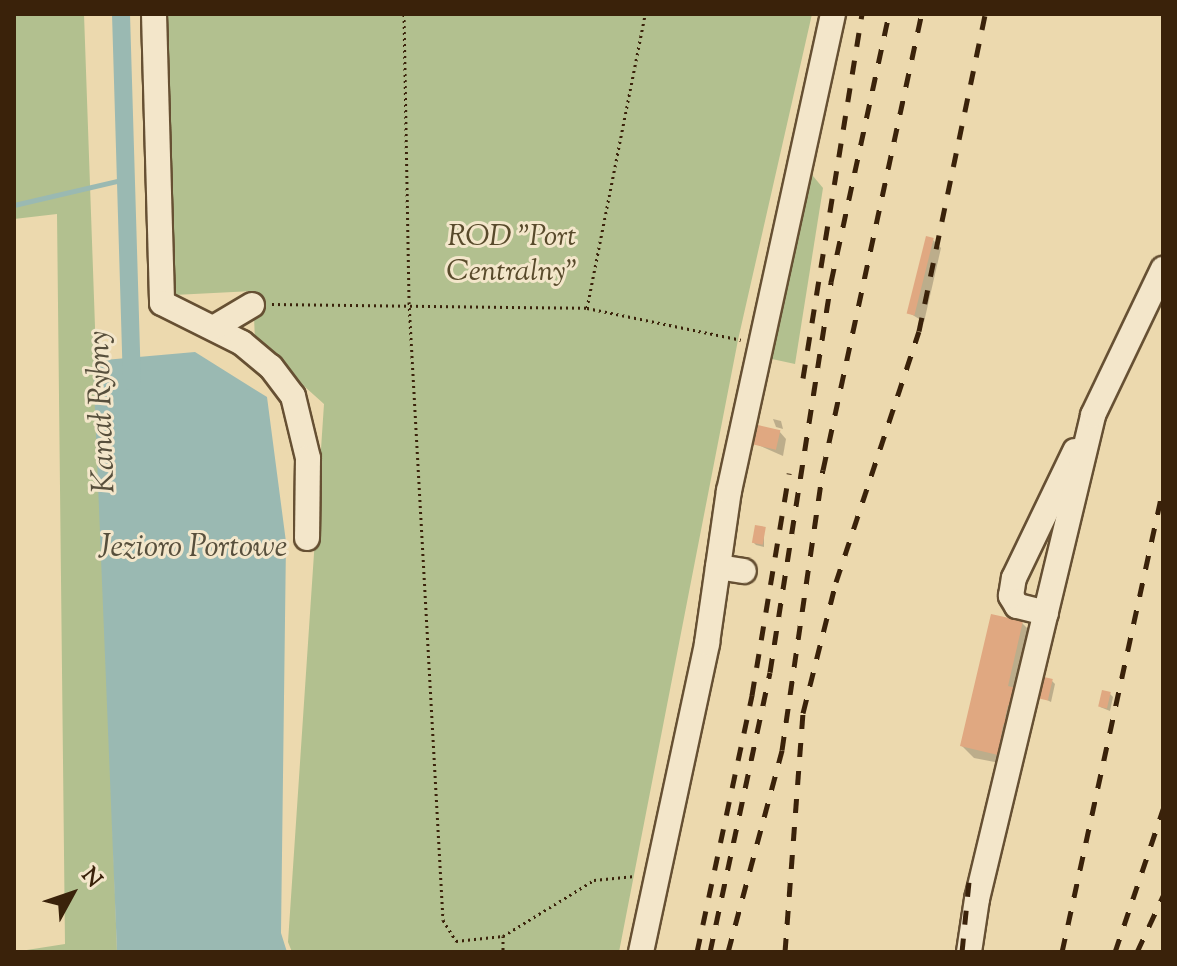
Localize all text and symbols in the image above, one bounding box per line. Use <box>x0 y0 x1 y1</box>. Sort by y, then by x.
park label: ROD "Port Centralny" <box>446 220 578 290</box>
water label: Kanał Rybny <box>81 330 125 494</box>
water label: Jezioro Portowe <box>99 529 287 567</box>
north arrow <box>32 854 112 934</box>
text: N <box>72 862 108 896</box>

